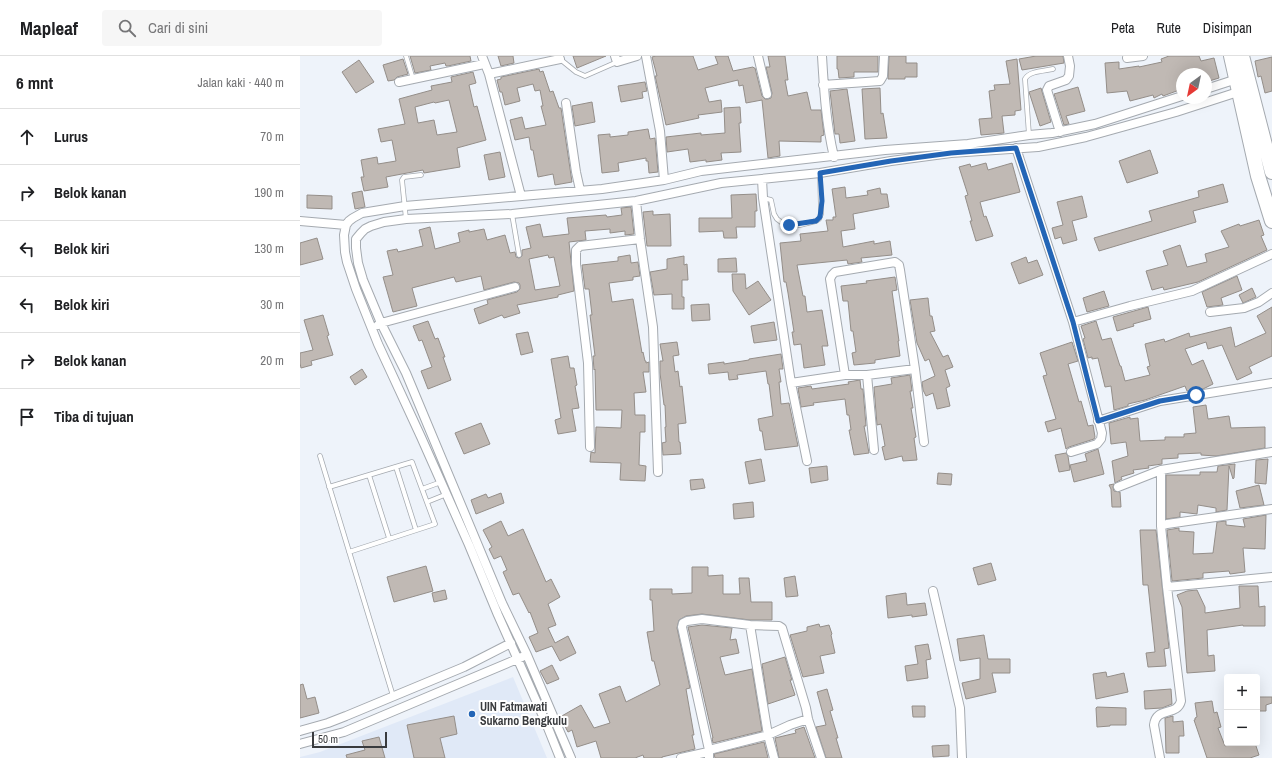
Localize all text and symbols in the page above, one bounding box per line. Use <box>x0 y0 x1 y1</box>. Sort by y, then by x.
search box <box>102 10 382 46</box>
text: Mapleaf <box>20 15 78 41</box>
icon: search <box>116 17 138 39</box>
text: Cari di sini <box>148 17 208 38</box>
text: Peta <box>1111 19 1135 37</box>
text: Rute <box>1157 19 1181 37</box>
text: Disimpan <box>1203 19 1252 37</box>
north arrow <box>1176 68 1212 104</box>
text: 6 mnt <box>16 71 53 94</box>
text: Jalan kaki · 440 m <box>197 74 284 91</box>
icon: ahead <box>16 126 38 148</box>
text: Lurus <box>54 126 88 147</box>
text: 70 m <box>260 128 284 145</box>
icon: right <box>16 182 38 204</box>
text: Belok kanan <box>54 182 126 203</box>
text: 190 m <box>254 184 284 201</box>
route end <box>780 216 798 234</box>
icon: left <box>16 238 38 260</box>
text: Belok kiri <box>54 238 109 259</box>
text: 130 m <box>254 240 284 257</box>
icon: left <box>16 294 38 316</box>
text: Belok kiri <box>54 294 109 315</box>
text: 30 m <box>260 296 284 313</box>
icon: right <box>16 350 38 372</box>
text: Belok kanan <box>54 350 126 371</box>
text: 20 m <box>260 352 284 369</box>
route start <box>1187 386 1205 404</box>
icon: arrive <box>16 406 38 428</box>
text: Tiba di tujuan <box>54 406 134 427</box>
map controls <box>1224 674 1260 746</box>
button: + <box>1224 674 1260 710</box>
place label: UIN Fatmawati Sukarno Bengkulu <box>480 699 567 729</box>
marker: UIN Fatmawati Sukarno Bengkulu <box>467 709 477 719</box>
button: − <box>1224 710 1260 746</box>
scale bar <box>312 730 387 749</box>
text: 50 m <box>318 732 338 746</box>

